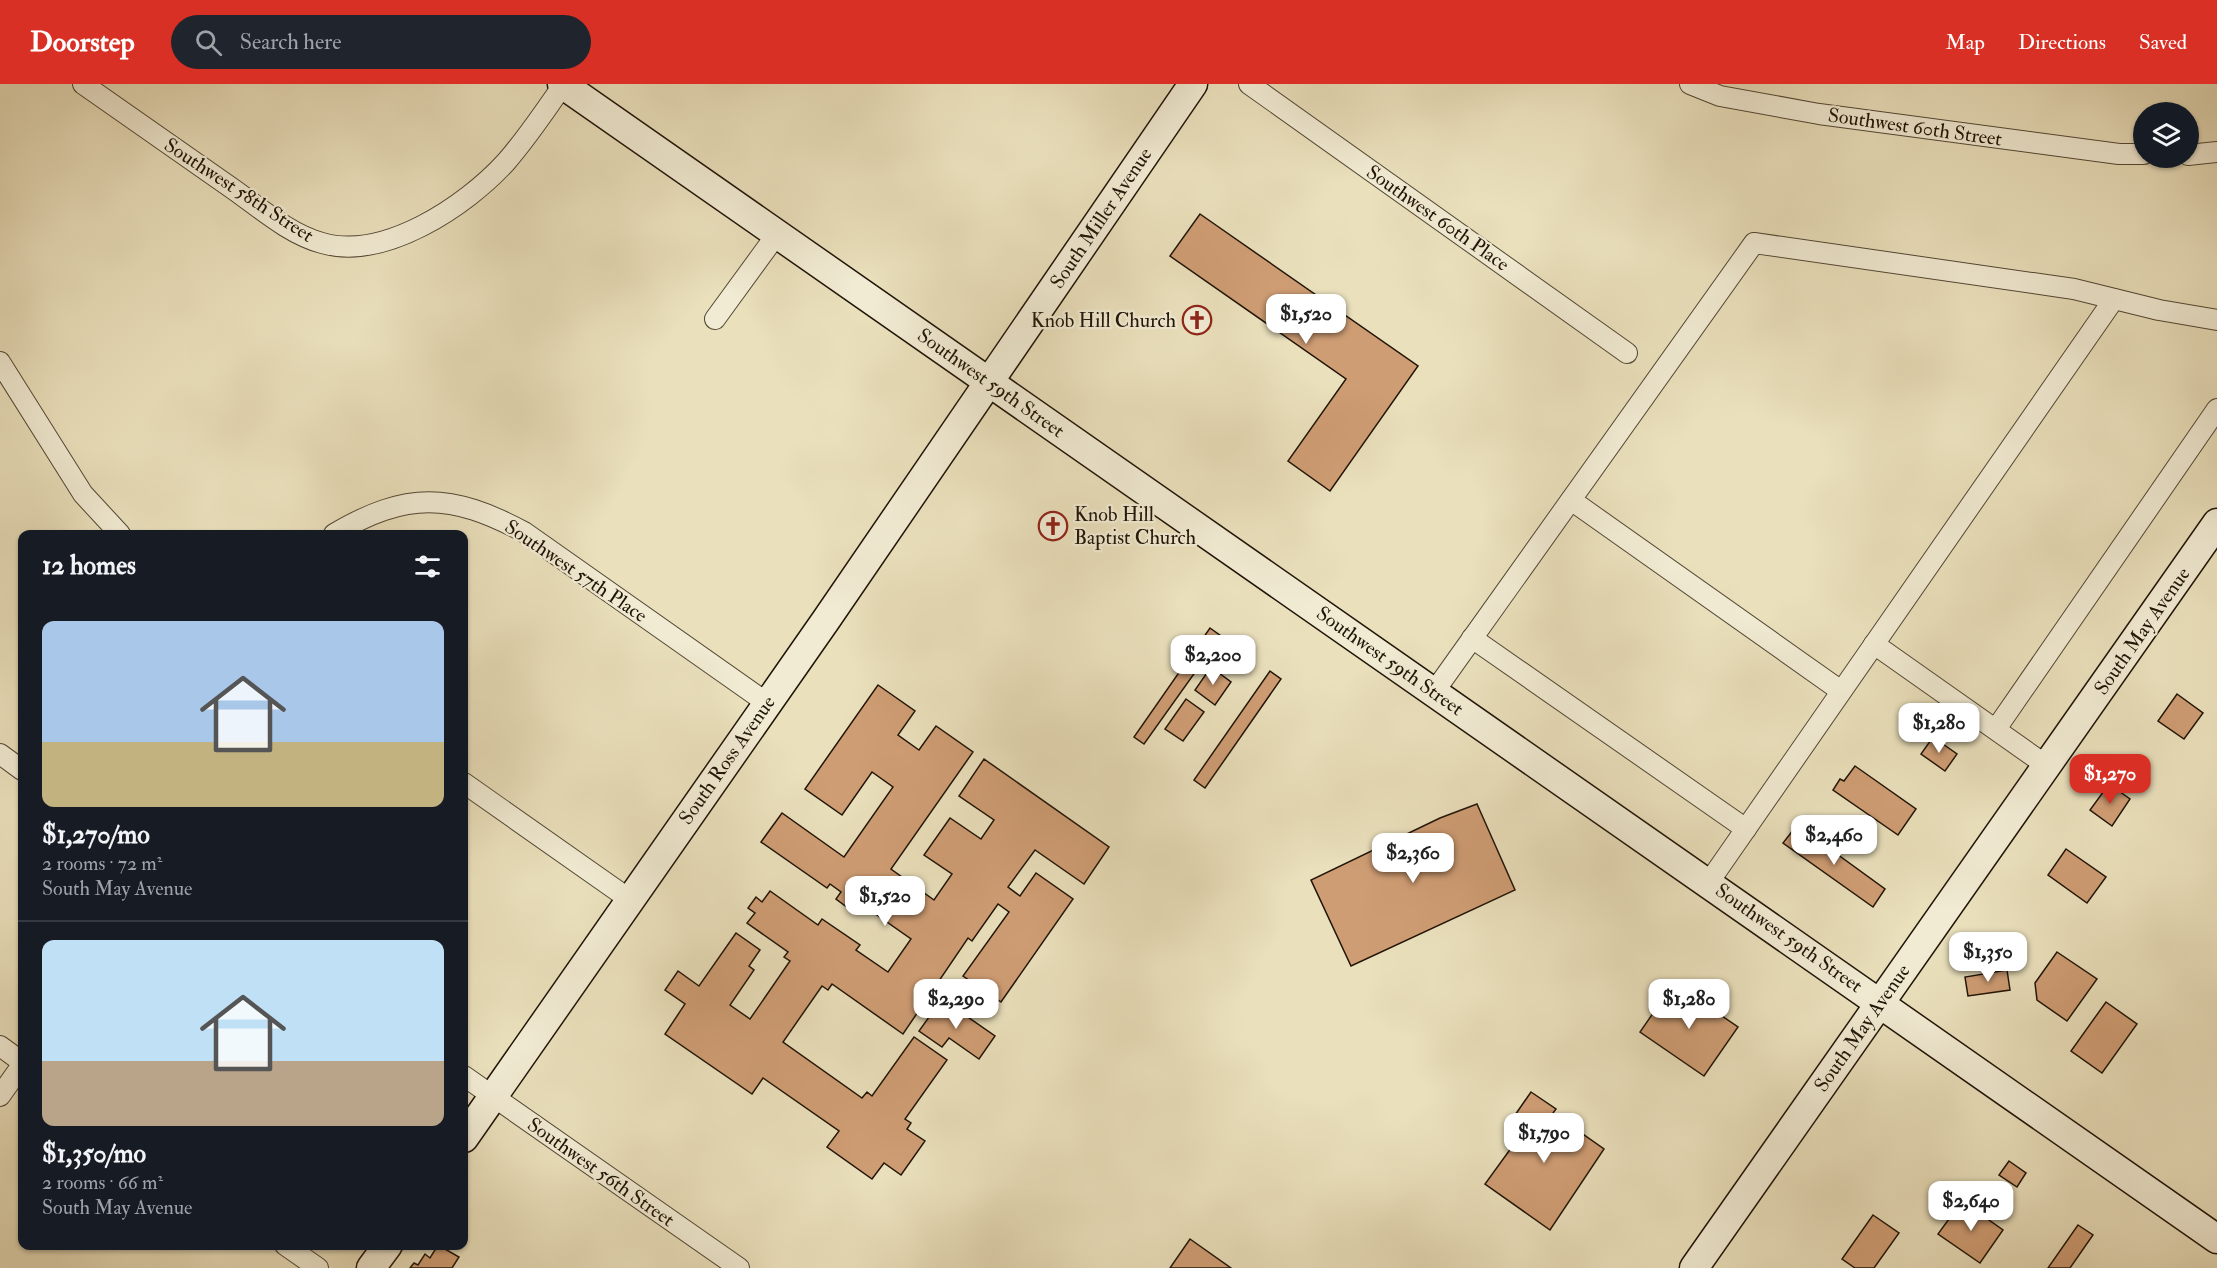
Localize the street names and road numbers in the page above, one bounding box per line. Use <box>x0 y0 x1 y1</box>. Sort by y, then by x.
street label: Southwest 60th Street <box>1826 102 2004 152</box>
street label: Southwest 58th Street <box>159 132 319 248</box>
street label: South Miller Avenue <box>1045 143 1157 293</box>
street label: Southwest 60th Place <box>1362 159 1514 277</box>
street label: Southwest 59th Street <box>912 323 1070 444</box>
street label: Southwest 57th Place <box>500 514 652 628</box>
street label: South May Avenue <box>2089 562 2195 700</box>
street label: Southwest 59th Street <box>1311 601 1469 722</box>
street label: South Ross Avenue <box>673 691 781 829</box>
street label: Southwest 59th Street <box>1710 878 1868 999</box>
street label: South May Avenue <box>1809 959 1915 1097</box>
street label: Southwest 56th Street <box>523 1112 680 1232</box>

